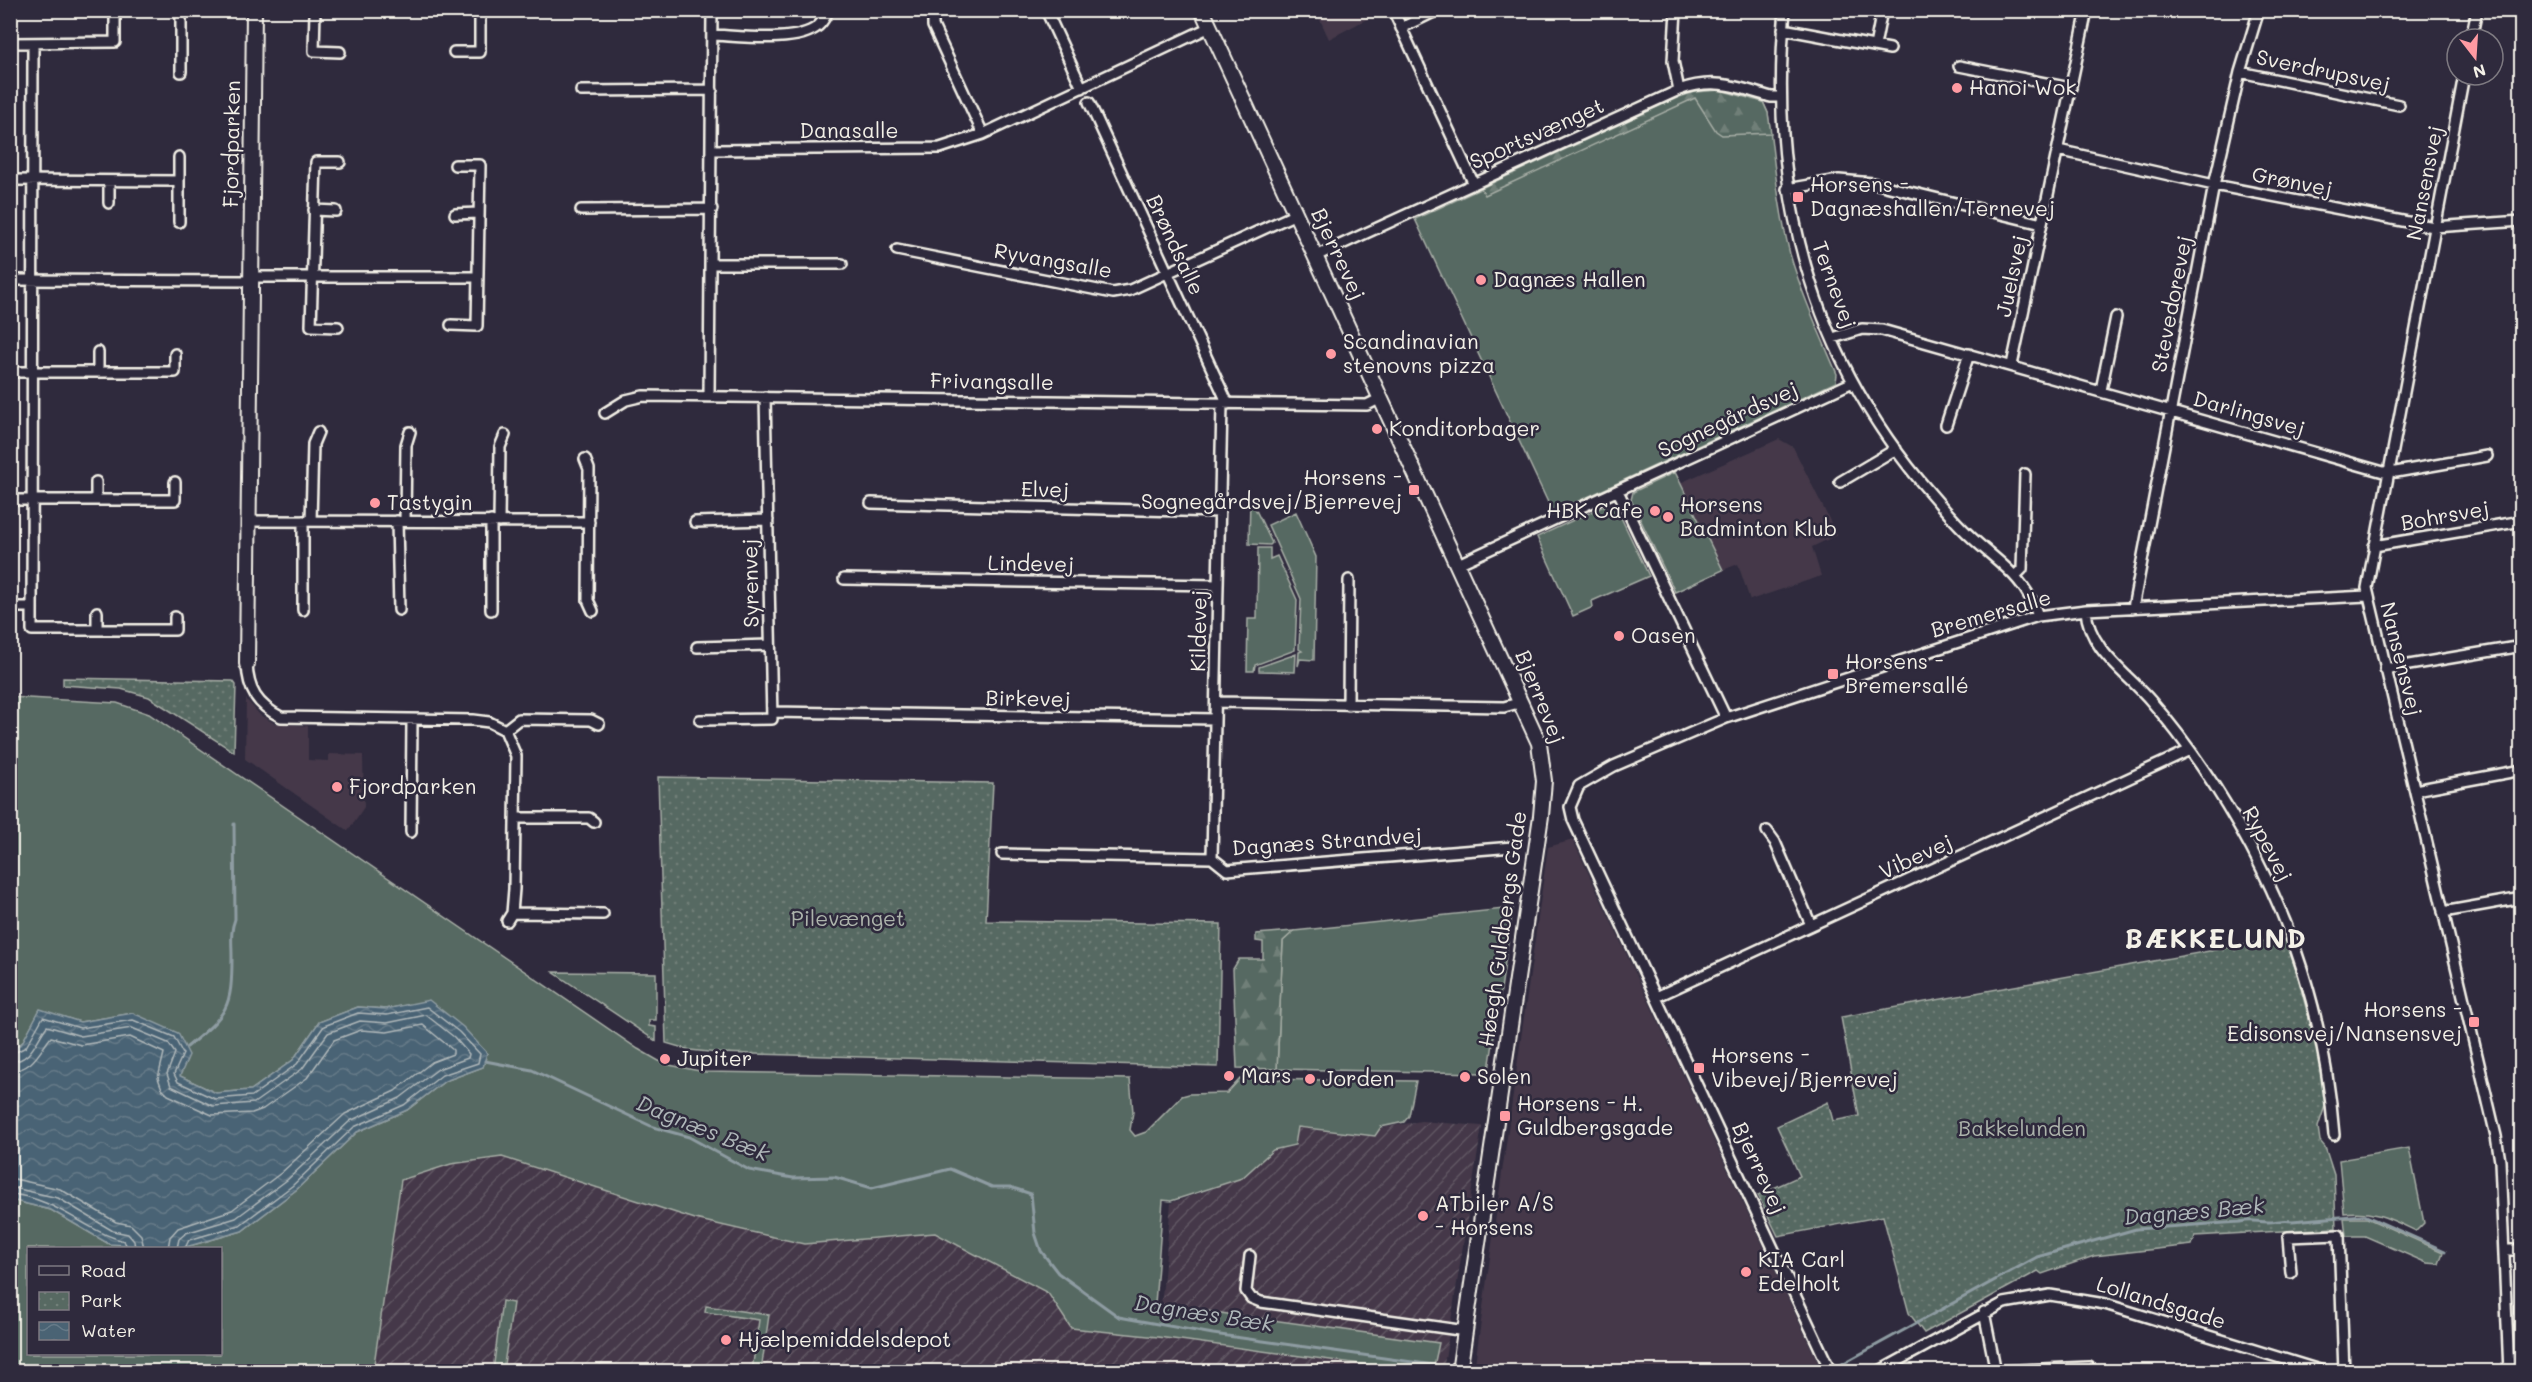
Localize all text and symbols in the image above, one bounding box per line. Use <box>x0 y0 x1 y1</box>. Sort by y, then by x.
north arrow <box>2445 27 2505 87</box>
street label: Sverdrupsvej <box>2254 42 2393 97</box>
text: N <box>2471 60 2488 84</box>
place label: Hanoi Wok <box>1969 73 2076 100</box>
street label: Fjordparken <box>216 80 245 208</box>
marker: Hanoi Wok <box>1950 81 1964 95</box>
street label: Sportsvænget <box>1465 91 1608 174</box>
street label: Danasalle <box>799 116 899 143</box>
street label: Nansensvej <box>2399 123 2448 242</box>
street label: Grønvej <box>2250 159 2335 202</box>
place label: Horsens - Dagnæshallen/Ternevej <box>1810 170 2055 221</box>
street label: Brøndsalle <box>1141 190 1211 299</box>
marker: Horsens - Dagnæshallen/Ternevej <box>1791 190 1805 204</box>
street label: Bjerrevej <box>1306 203 1372 304</box>
street label: Juelsvej <box>1989 232 2032 319</box>
street label: Stevedorevej <box>2144 233 2197 374</box>
street label: Ryvangsalle <box>992 236 1114 283</box>
street label: Ternevej <box>1807 237 1864 332</box>
place label: Dagnæs Hallen <box>1493 265 1646 292</box>
marker: Dagnæs Hallen <box>1474 273 1488 287</box>
place label: Scandinavian stenovns pizza <box>1343 327 1495 378</box>
marker: Scandinavian stenovns pizza <box>1324 347 1338 361</box>
street label: Frivangsalle <box>930 366 1054 395</box>
street label: Sognegårdsvej <box>1653 374 1802 463</box>
street label: Darlingsvej <box>2190 384 2308 441</box>
place label: Konditorbager <box>1389 414 1540 441</box>
marker: Konditorbager <box>1370 422 1384 436</box>
place label: Horsens - Sognegårdsvej/Bjerrevej <box>1141 463 1402 514</box>
street label: Elvej <box>1021 475 1069 502</box>
marker: Horsens - Sognegårdsvej/Bjerrevej <box>1407 483 1421 497</box>
place label: Tastygin <box>387 488 472 515</box>
place label: Horsens Badminton Klub <box>1680 490 1837 541</box>
street label: Bohrsvej <box>2398 493 2491 536</box>
marker: Tastygin <box>368 496 382 510</box>
place label: HBK Cafe <box>1546 496 1643 523</box>
marker: HBK Cafe <box>1648 504 1662 518</box>
marker: Horsens Badminton Klub <box>1661 510 1675 524</box>
street label: Syrenvej <box>735 538 764 628</box>
street label: Lindevej <box>988 548 1075 577</box>
street label: Bremersalle <box>1927 583 2054 643</box>
street label: Kildevej <box>1183 590 1212 672</box>
street label: Nansensvej <box>2375 599 2430 718</box>
place label: Oasen <box>1631 621 1696 648</box>
marker: Oasen <box>1612 629 1626 643</box>
street label: Bjerrevej <box>1510 646 1572 747</box>
place label: Horsens - Bremersallé <box>1845 647 1969 698</box>
marker: Horsens - Bremersallé <box>1826 667 1840 681</box>
street label: Birkevej <box>985 683 1071 712</box>
place label: Fjordparken <box>349 772 476 799</box>
marker: Fjordparken <box>330 780 344 794</box>
street label: Rypevej <box>2237 801 2299 886</box>
street label: Høegh Guldbergs Gade <box>1472 809 1531 1048</box>
street label: Dagnæs Strandvej <box>1231 820 1423 861</box>
street label: Vibevej <box>1875 827 1956 884</box>
park label: Pilevænget <box>791 904 905 931</box>
district label: BÆKKELUND <box>2125 920 2307 955</box>
place label: Horsens - Edisonsvej/Nansensvej <box>2227 995 2462 1046</box>
marker: Horsens - Edisonsvej/Nansensvej <box>2467 1015 2481 1029</box>
place label: Horsens - Vibevej/Bjerrevej <box>1711 1041 1898 1092</box>
place label: Jupiter <box>677 1044 752 1071</box>
marker: Jupiter <box>658 1052 672 1066</box>
place label: Mars <box>1241 1061 1292 1088</box>
marker: Horsens - Vibevej/Bjerrevej <box>1692 1061 1706 1075</box>
place label: Solen <box>1477 1062 1531 1089</box>
place label: Jorden <box>1322 1064 1394 1091</box>
marker: Mars <box>1222 1069 1236 1083</box>
marker: Solen <box>1458 1070 1472 1084</box>
marker: Jorden <box>1303 1072 1317 1086</box>
water label: Dagnæs Bæk <box>632 1088 775 1168</box>
place label: Horsens - H. Guldbergsgade <box>1517 1089 1674 1140</box>
marker: Horsens - H. Guldbergsgade <box>1498 1109 1512 1123</box>
park label: Bakkelunden <box>1958 1114 2086 1141</box>
street label: Bjerrevej <box>1727 1117 1793 1218</box>
place label: ATbiler A/S - Horsens <box>1435 1189 1554 1240</box>
water label: Dagnæs Bæk <box>2122 1190 2267 1231</box>
marker: ATbiler A/S - Horsens <box>1416 1209 1430 1223</box>
place label: KIA Carl Edelholt <box>1758 1245 1845 1296</box>
legend <box>27 1247 222 1355</box>
text: Road <box>81 1258 126 1282</box>
marker: KIA Carl Edelholt <box>1739 1265 1753 1279</box>
street label: Lollandsgade <box>2093 1269 2229 1334</box>
water label: Dagnæs Bæk <box>1132 1287 1277 1338</box>
text: Park <box>81 1288 122 1312</box>
text: Water <box>81 1318 136 1342</box>
place label: Hjælpemiddelsdepot <box>738 1325 951 1352</box>
marker: Hjælpemiddelsdepot <box>719 1333 733 1347</box>

